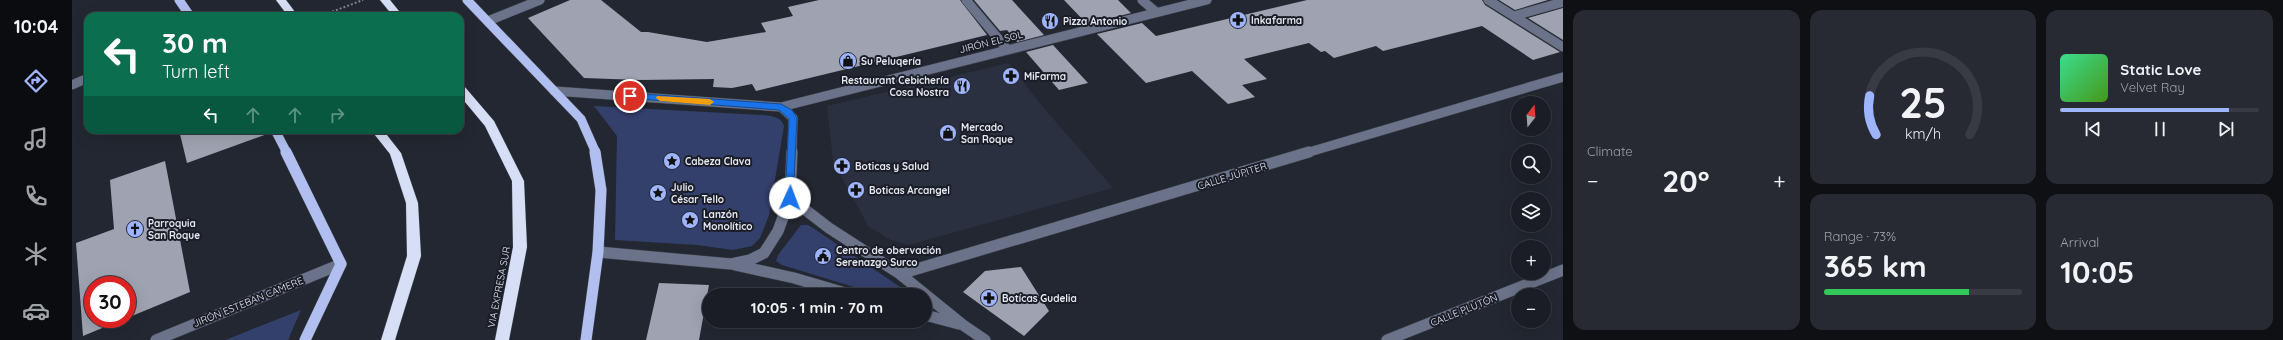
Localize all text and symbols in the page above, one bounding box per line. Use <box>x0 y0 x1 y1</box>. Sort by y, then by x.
pharmacy icon: Inkafarma <box>1228 10 1248 30</box>
restaurant icon: Pizza Antonio <box>1040 11 1060 31</box>
place label: Inkafarma <box>1251 14 1302 27</box>
text: 10:04 <box>14 15 58 38</box>
place label: Pizza Antonio <box>1063 15 1127 28</box>
text: 30 m <box>162 25 228 60</box>
icon: left <box>96 28 148 80</box>
street label: JIRÓN EL SOL <box>958 28 1025 56</box>
shop icon: Su Peluqería <box>838 51 858 71</box>
place label: Su Peluqería <box>861 55 921 68</box>
text: Turn left <box>162 60 230 83</box>
text: Static Love <box>2120 60 2201 79</box>
pharmacy icon: MiFarma <box>1001 66 1021 86</box>
icon: directions <box>22 67 50 95</box>
place label: MiFarma <box>1024 70 1066 83</box>
place label: Restaurant Cebichería Cosa Nostra <box>841 74 949 99</box>
restaurant icon: Restaurant Cebichería Cosa Nostra <box>952 76 972 96</box>
text: 25 <box>1899 76 1947 128</box>
pin <box>613 79 647 113</box>
text: Velvet Ray <box>2120 79 2185 95</box>
icon: arrive <box>619 85 641 107</box>
north arrow <box>1511 96 1551 136</box>
map controls <box>1511 96 1551 328</box>
icon: left <box>200 104 222 126</box>
icon: ahead <box>242 104 264 126</box>
icon: ahead <box>284 104 306 126</box>
icon: right <box>326 104 348 126</box>
icon: previous <box>2082 118 2104 140</box>
icon: pause <box>2149 118 2171 140</box>
icon: next <box>2215 118 2237 140</box>
place label: Mercado San Roque <box>961 121 1013 146</box>
shop icon: Mercado San Roque <box>938 123 958 143</box>
text: km/h <box>1905 124 1941 142</box>
icon: music <box>22 125 50 153</box>
text: Climate <box>1587 143 1633 159</box>
button: search <box>1511 144 1551 184</box>
place icon: Cabeza Clava <box>662 151 682 171</box>
place label: Cabeza Clava <box>685 155 751 168</box>
pharmacy icon: Boticas y Salud <box>832 156 852 176</box>
street label: CALLE JÚPITER <box>1196 159 1269 193</box>
place label: Boticas y Salud <box>855 160 929 173</box>
text: 20° <box>1662 162 1709 200</box>
text: − <box>1587 167 1598 195</box>
text: + <box>1773 167 1786 195</box>
position arrow <box>769 177 811 219</box>
pharmacy icon: Boticas Arcangel <box>846 180 866 200</box>
place label: Julio César Tello <box>671 181 724 206</box>
icon: phone <box>22 182 50 210</box>
place icon: Julio César Tello <box>648 183 668 203</box>
place label: Boticas Arcangel <box>869 184 950 197</box>
button: layers <box>1511 192 1551 232</box>
place label: Lanzón Monolítico <box>703 208 753 233</box>
place icon: Lanzón Monolítico <box>680 210 700 230</box>
place label: Parroquia San Roque <box>148 217 200 242</box>
church icon: Parroquia San Roque <box>125 219 145 239</box>
text: Range · 73% <box>1824 228 1896 244</box>
text: Arrival <box>2060 234 2099 250</box>
icon: climate <box>22 240 50 268</box>
button: + <box>1511 240 1551 280</box>
place label: Centro de obervación Serenazgo Surco <box>836 244 941 269</box>
street label: VIA EXPRESA SUR <box>485 245 513 329</box>
public building icon: Centro de obervación Serenazgo Surco <box>813 246 833 266</box>
text: 365 km <box>1824 247 1927 285</box>
text: 10:05 <box>2060 253 2134 291</box>
street label: JIRÓN ESTEBAN CAMERE <box>191 274 305 330</box>
speed limit sign: 30 <box>84 276 136 328</box>
pharmacy icon: Botícas Gudelia <box>979 288 999 308</box>
button: − <box>1511 288 1551 328</box>
street label: CALLE PLUTÓN <box>1429 291 1499 329</box>
place label: Botícas Gudelia <box>1002 292 1077 305</box>
icon: car <box>22 297 50 325</box>
text: 10:05 · 1 min · 70 m <box>751 298 883 317</box>

